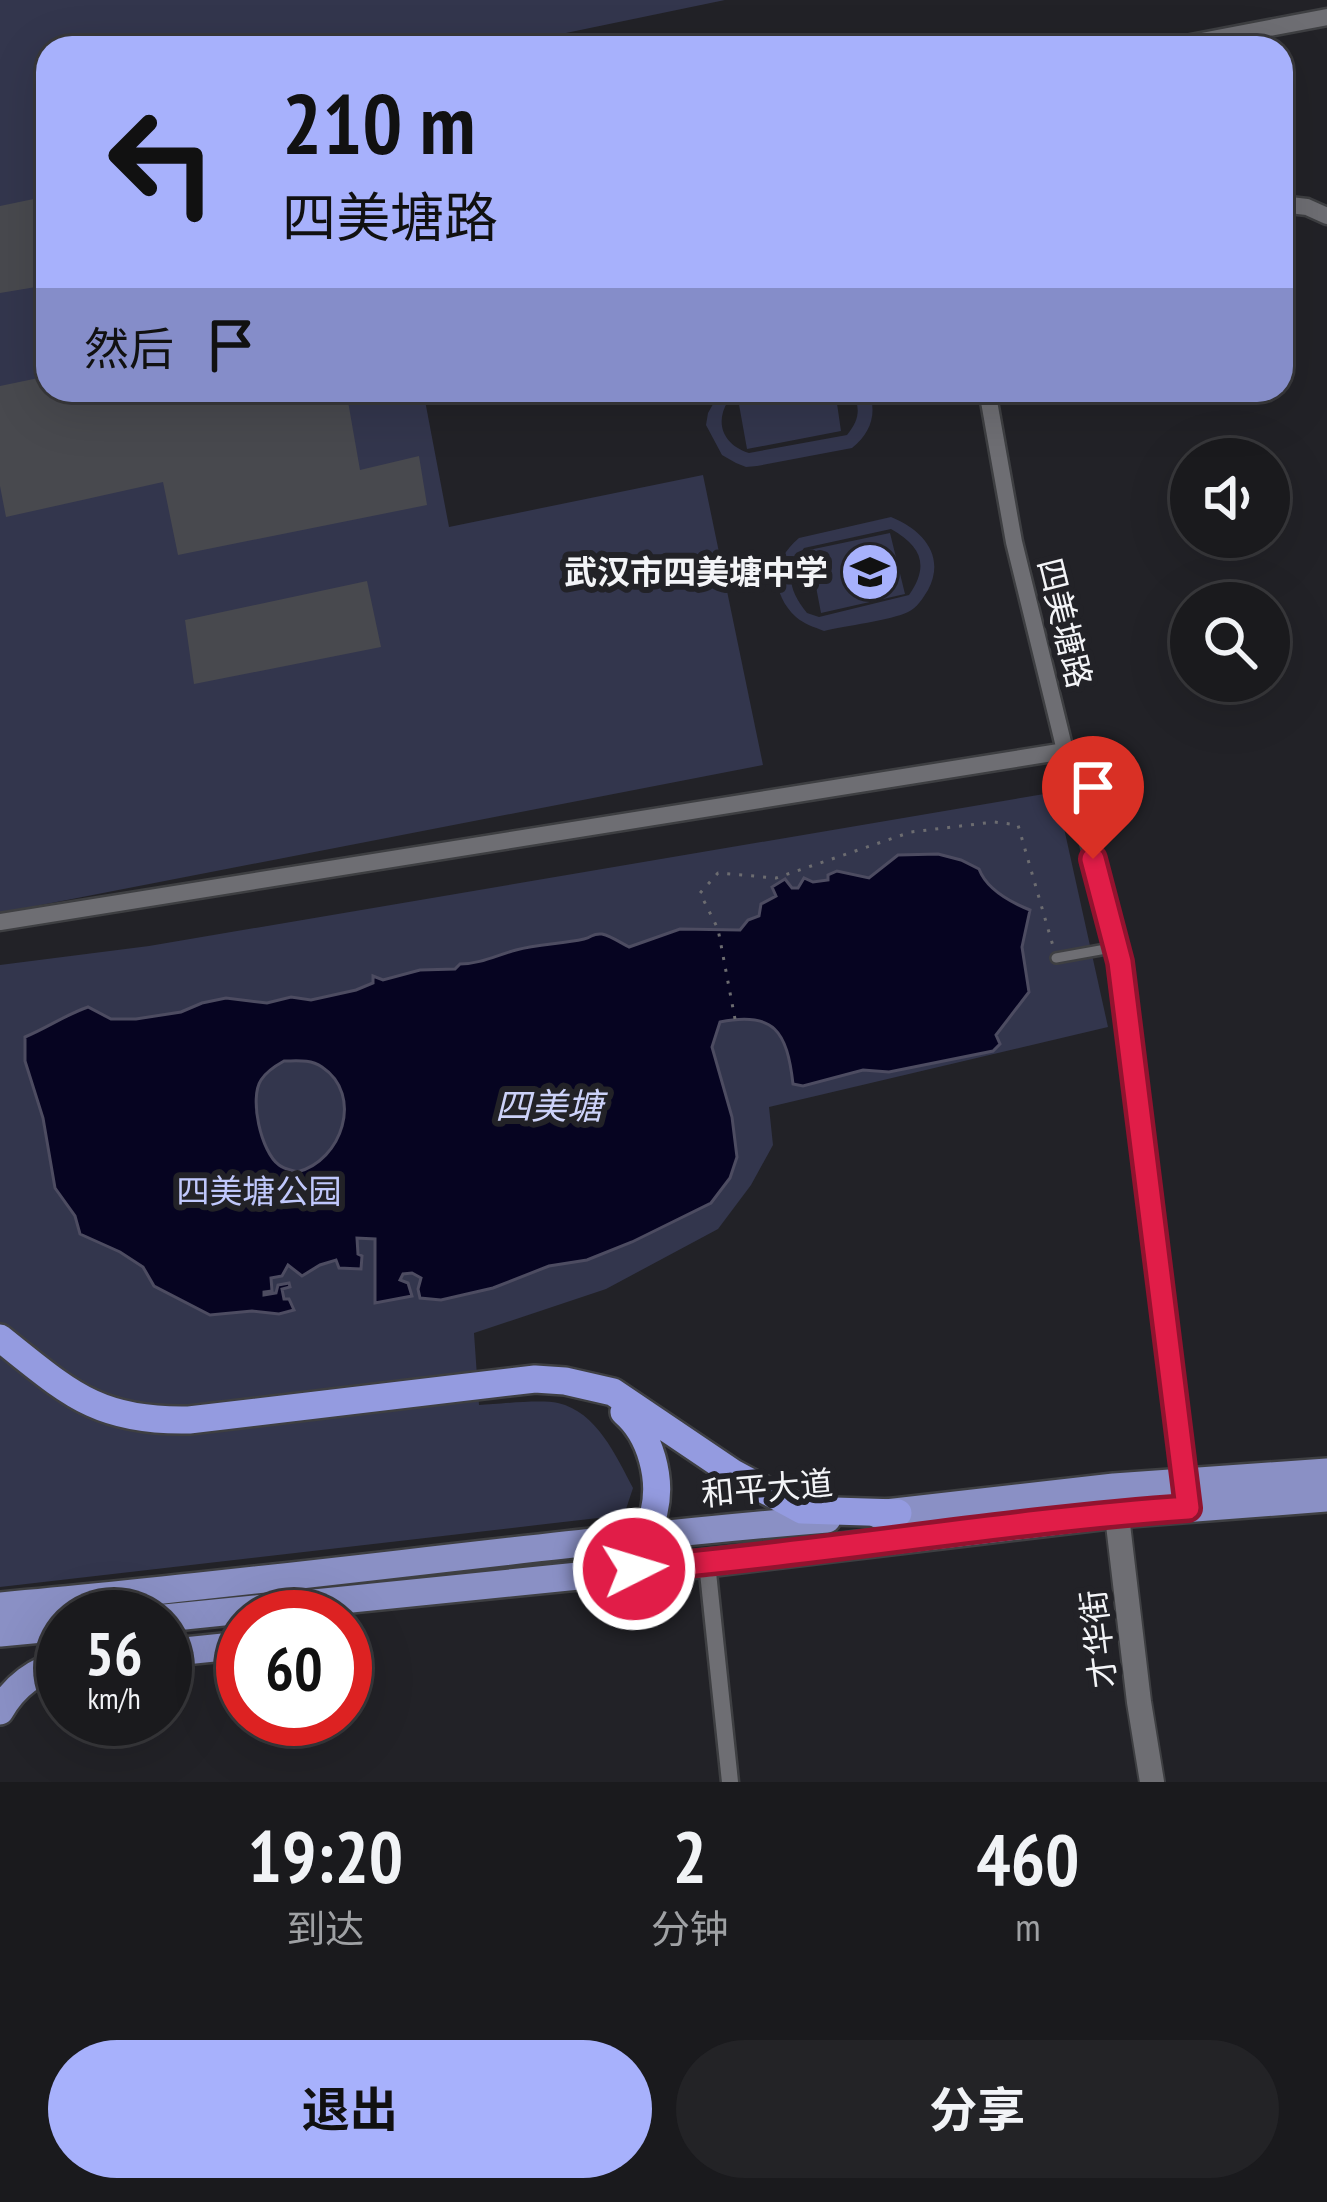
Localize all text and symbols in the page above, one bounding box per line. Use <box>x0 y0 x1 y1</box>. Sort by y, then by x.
text: 210 m <box>282 68 475 177</box>
icon: left <box>84 84 240 240</box>
text: 四美塘路 <box>282 182 498 252</box>
icon: arrive <box>198 312 264 378</box>
text: 然后 <box>84 319 174 377</box>
map controls <box>1170 438 1290 702</box>
button: sound <box>1170 438 1290 558</box>
school or university icon: 武汉市四美塘中学 <box>839 541 901 603</box>
place label: 武汉市四美塘中学 <box>564 550 828 593</box>
street label: 四美塘路 <box>1029 554 1102 692</box>
button: search <box>1170 582 1290 702</box>
pin <box>1042 736 1144 859</box>
icon: arrive <box>1060 754 1126 820</box>
water label: 四美塘 <box>495 1082 608 1129</box>
park label: 四美塘公园 <box>177 1169 342 1212</box>
street label: 和平大道 <box>699 1460 835 1515</box>
position arrow <box>571 1506 697 1632</box>
street label: 才华街 <box>1070 1587 1125 1691</box>
speed limit sign: 60 <box>216 1590 372 1746</box>
text: 56 <box>85 1614 143 1692</box>
text: km/h <box>87 1678 141 1717</box>
text: 19:20 <box>247 1809 403 1902</box>
text: 2 <box>673 1809 707 1902</box>
text: 460 <box>976 1812 1079 1905</box>
text: m <box>1015 1901 1041 1952</box>
text: 到达 <box>286 1903 364 1954</box>
text: 分钟 <box>651 1903 729 1954</box>
button: 退出 <box>48 2040 652 2178</box>
button: 分享 <box>676 2040 1279 2178</box>

